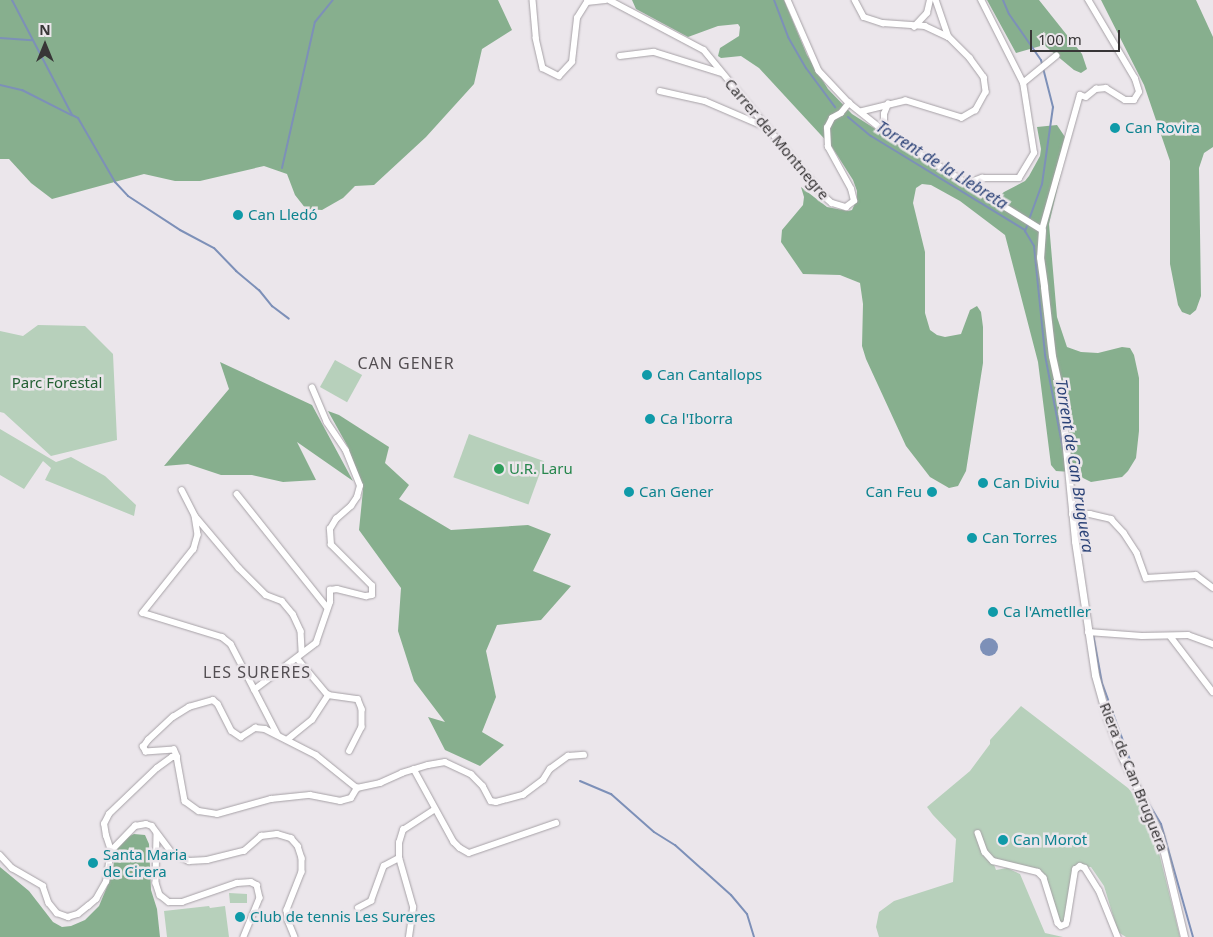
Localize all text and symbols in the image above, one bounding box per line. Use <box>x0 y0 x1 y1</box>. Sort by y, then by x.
north arrow <box>20 20 70 70</box>
text: N <box>39 20 51 39</box>
scale bar <box>1033 20 1123 52</box>
text: 100 m <box>1038 29 1082 49</box>
street label: Carrer del Montnegre <box>721 75 833 203</box>
water label: Torrent de la Llebreta <box>873 117 1011 213</box>
place label: Can Rovira <box>1125 119 1200 137</box>
marker: Can Rovira <box>1109 122 1121 134</box>
place label: Can Lledó <box>248 206 318 224</box>
marker: Can Lledó <box>232 209 244 221</box>
district label: CAN GENER <box>356 353 456 373</box>
place label: Can Cantallops <box>657 366 762 384</box>
marker: Can Cantallops <box>641 369 653 381</box>
park label: Parc Forestal <box>12 374 102 392</box>
water label: Torrent de Can Bruguera <box>1052 378 1098 554</box>
place label: Ca l'Iborra <box>660 410 733 428</box>
marker: Ca l'Iborra <box>644 413 656 425</box>
place label: U.R. Laru <box>509 460 573 478</box>
marker: U.R. Laru <box>493 463 505 475</box>
place label: Can Diviu <box>993 474 1060 492</box>
marker: Can Diviu <box>977 477 989 489</box>
place label: Can Gener <box>639 483 713 501</box>
place label: Can Feu <box>865 483 922 501</box>
marker: Can Gener <box>623 486 635 498</box>
marker: Can Feu <box>926 486 938 498</box>
place label: Can Torres <box>982 529 1057 547</box>
marker: Can Torres <box>966 532 978 544</box>
place label: Ca l'Ametller <box>1003 603 1091 621</box>
marker: Ca l'Ametller <box>987 606 999 618</box>
district label: LES SURERES <box>202 662 312 682</box>
street label: Riera de Can Bruguera <box>1096 700 1172 854</box>
place label: Can Morot <box>1013 831 1087 849</box>
marker: Can Morot <box>997 834 1009 846</box>
place label: Santa Maria de Cirera <box>103 845 187 880</box>
marker: Santa Maria de Cirera <box>87 857 99 869</box>
place label: Club de tennis Les Sureres <box>250 908 436 926</box>
marker: Club de tennis Les Sureres <box>234 911 246 923</box>

